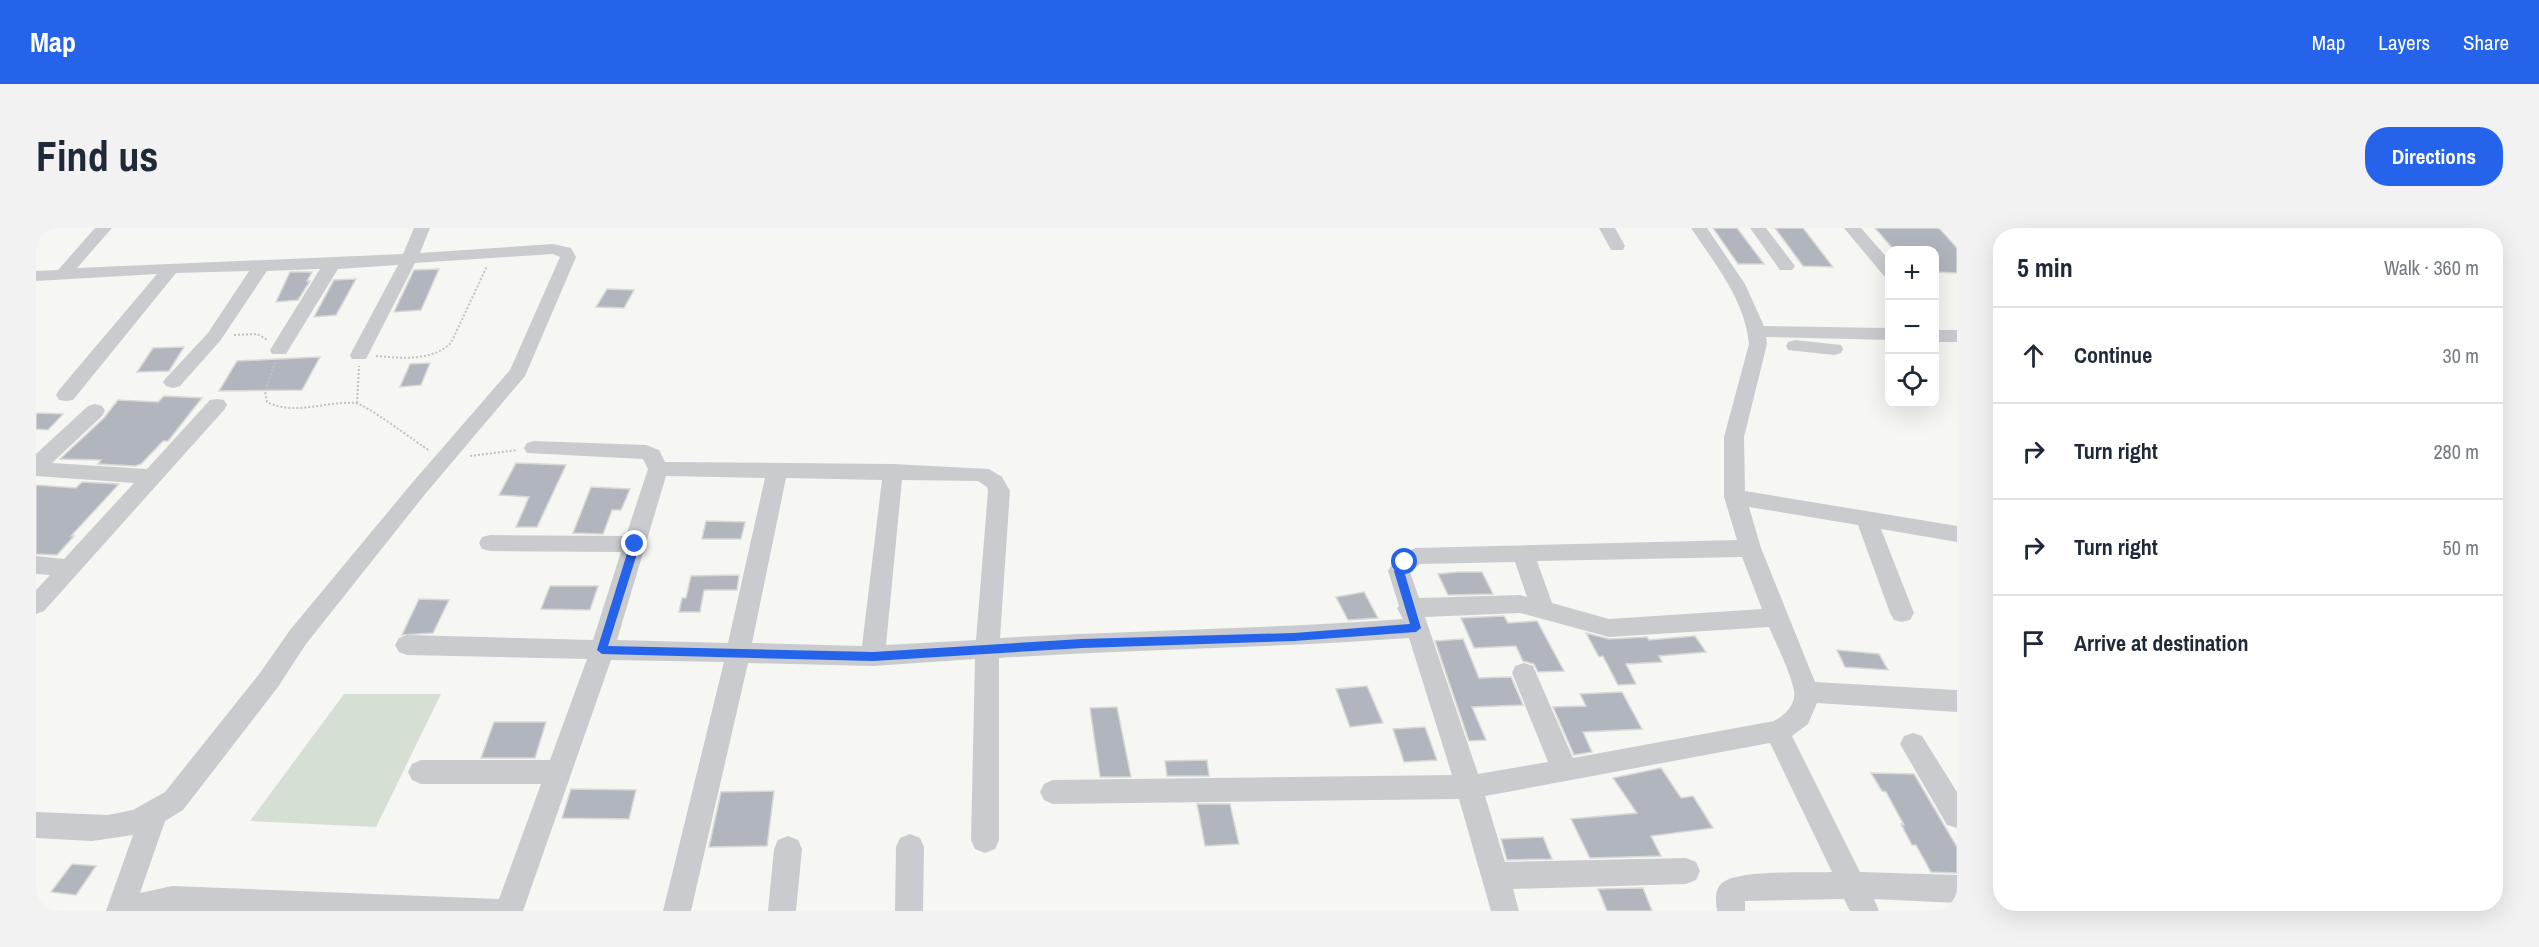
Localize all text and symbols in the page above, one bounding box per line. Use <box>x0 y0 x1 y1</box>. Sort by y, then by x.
text: Map <box>30 23 76 61</box>
text: Map <box>2312 28 2345 57</box>
text: Layers <box>2378 28 2430 57</box>
text: Share <box>2463 28 2509 57</box>
button: Directions <box>2365 127 2503 186</box>
text: Find us <box>36 128 158 184</box>
map controls <box>1885 246 1939 408</box>
button: + <box>1885 246 1939 300</box>
text: 5 min <box>2017 250 2073 285</box>
text: Walk · 360 m <box>2384 254 2479 281</box>
button: − <box>1885 300 1939 354</box>
icon: ahead <box>2017 339 2050 372</box>
text: Continue <box>2074 340 2152 370</box>
text: 30 m <box>2443 342 2479 369</box>
button: locate <box>1885 354 1939 408</box>
icon: right <box>2017 435 2050 468</box>
text: Turn right <box>2074 436 2158 466</box>
text: 280 m <box>2433 438 2479 465</box>
route end <box>621 530 647 556</box>
icon: right <box>2017 531 2050 564</box>
text: Turn right <box>2074 532 2158 562</box>
text: 50 m <box>2443 534 2479 561</box>
route start <box>1391 548 1417 574</box>
icon: arrive <box>2017 627 2050 660</box>
text: Arrive at destination <box>2074 628 2248 658</box>

